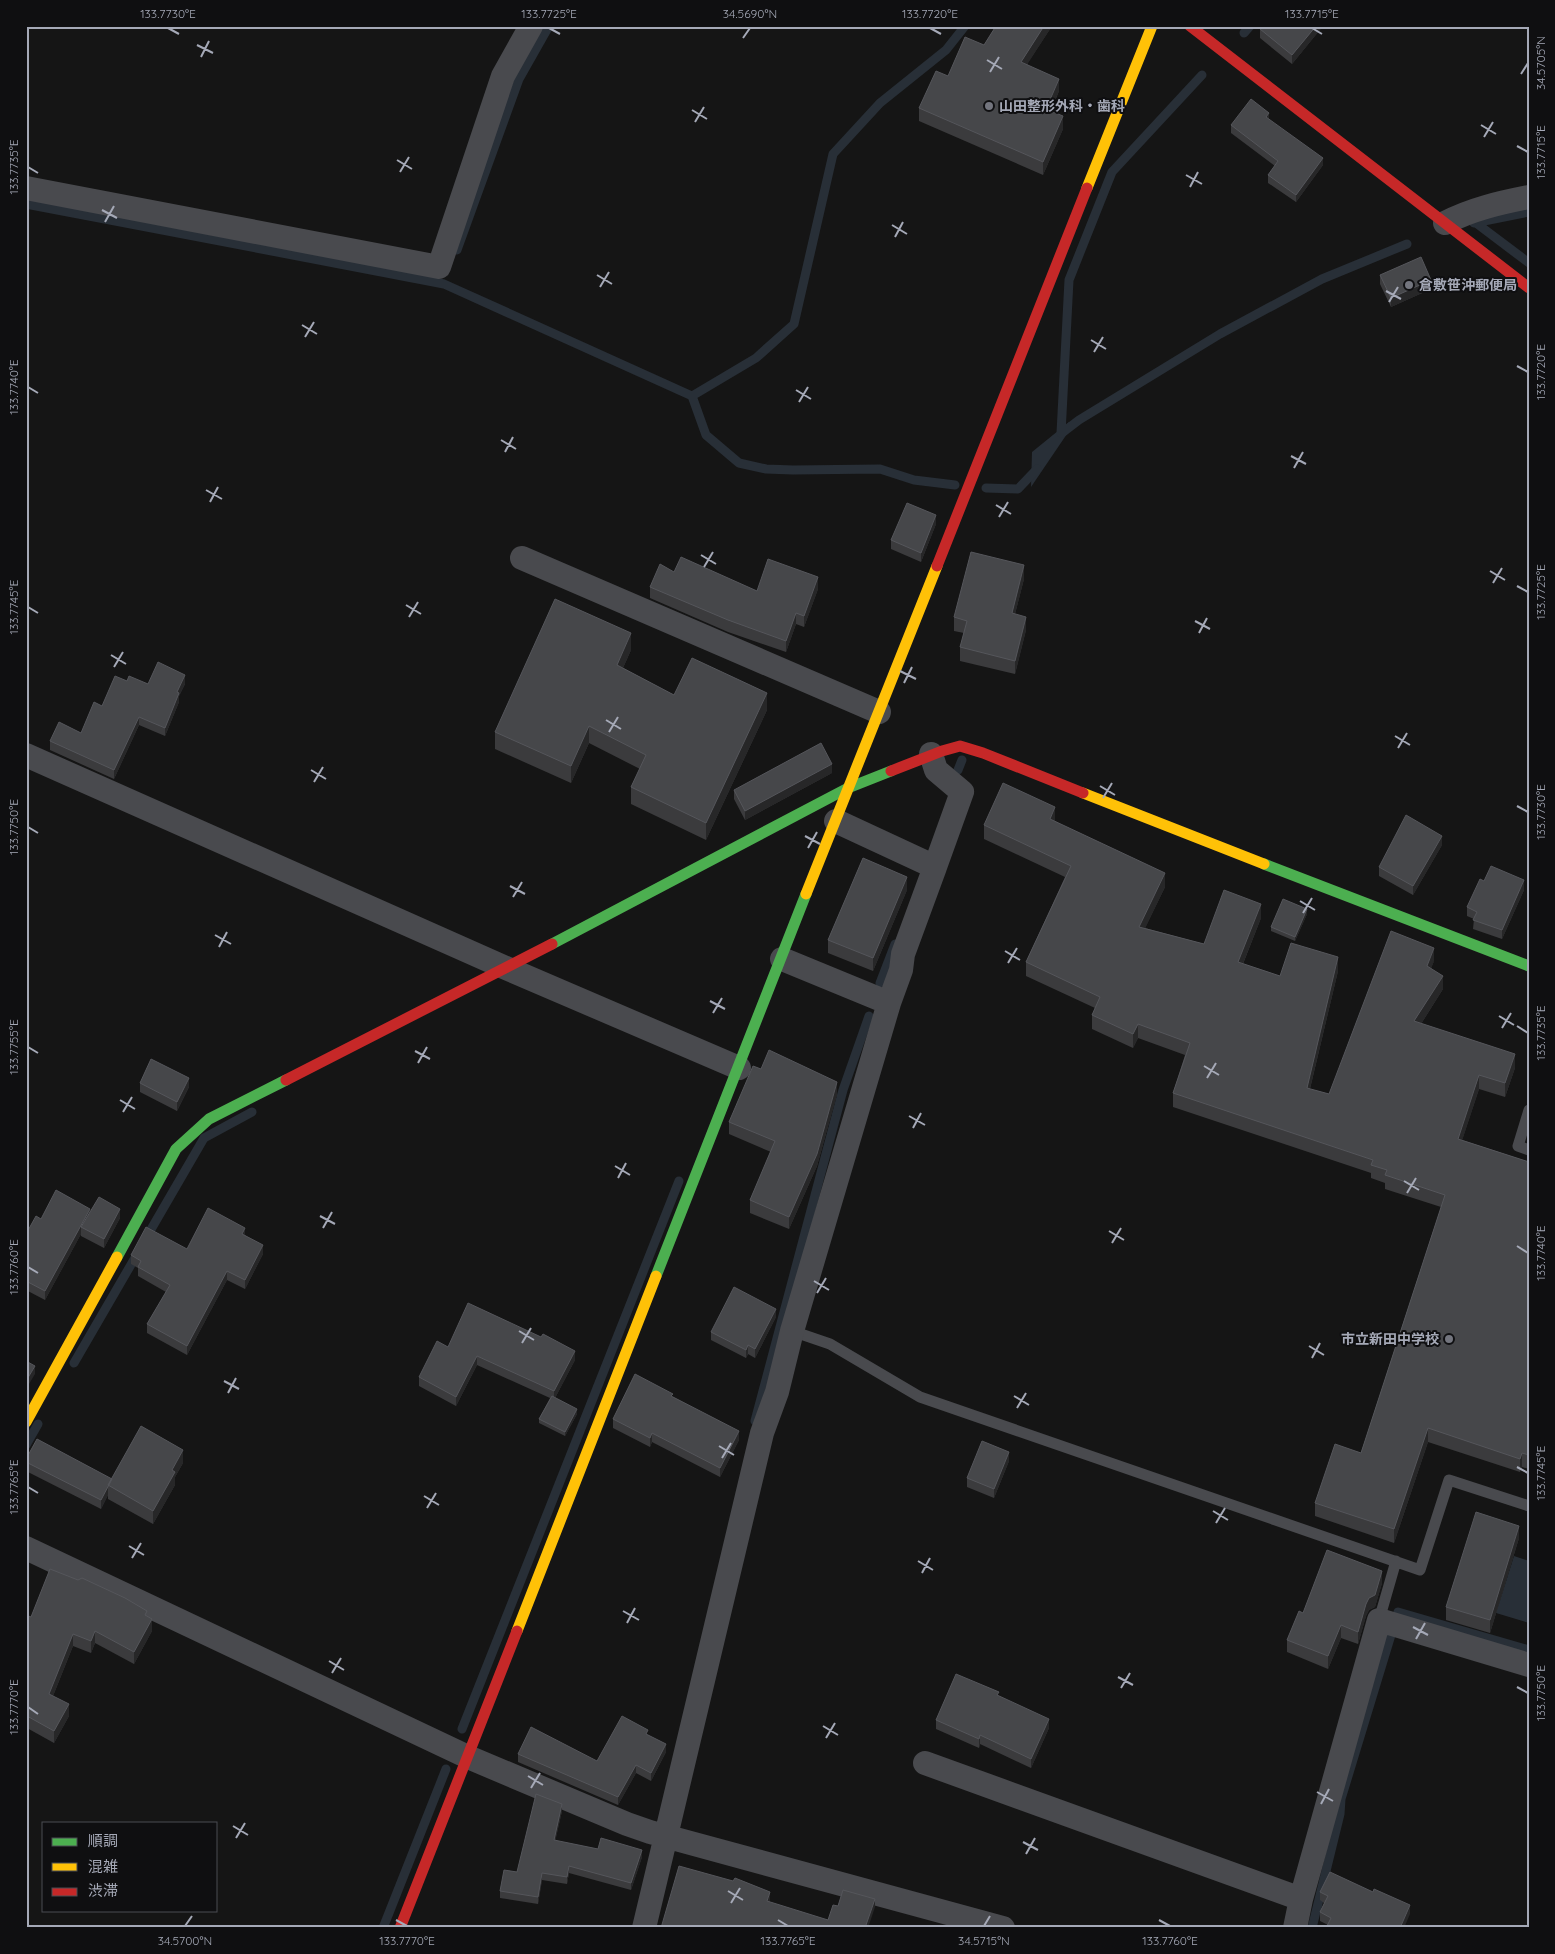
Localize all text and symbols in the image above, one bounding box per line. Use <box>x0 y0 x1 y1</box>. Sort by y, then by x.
text: 133.7730°E <box>140 6 196 21</box>
text: 133.7725°E <box>521 6 577 21</box>
text: 34.5690°N <box>723 6 777 21</box>
text: 133.7720°E <box>902 6 958 21</box>
text: 133.7715°E <box>1285 6 1339 21</box>
text: 34.5705°N <box>1533 36 1548 90</box>
place label: 山田整形外科・歯科 <box>999 97 1125 115</box>
marker: 山田整形外科・歯科 <box>983 100 995 112</box>
text: 133.7715°E <box>1533 125 1548 179</box>
text: 133.7735°E <box>6 139 21 195</box>
place label: 倉敷笹沖郵便局 <box>1419 276 1517 294</box>
marker: 倉敷笹沖郵便局 <box>1403 279 1415 291</box>
text: 133.7720°E <box>1533 344 1548 400</box>
text: 133.7740°E <box>6 359 21 415</box>
text: 133.7725°E <box>1533 564 1548 620</box>
text: 133.7745°E <box>6 579 21 634</box>
text: 133.7730°E <box>1533 784 1548 840</box>
text: 133.7750°E <box>6 799 21 855</box>
text: 133.7735°E <box>1533 1005 1548 1061</box>
text: 133.7755°E <box>6 1019 21 1075</box>
text: 133.7740°E <box>1533 1225 1548 1281</box>
text: 133.7760°E <box>6 1239 21 1295</box>
place label: 市立新田中学校 <box>1341 1330 1439 1348</box>
marker: 市立新田中学校 <box>1443 1333 1455 1345</box>
text: 133.7745°E <box>1533 1445 1548 1500</box>
text: 133.7765°E <box>6 1459 21 1514</box>
text: 133.7750°E <box>1533 1665 1548 1721</box>
text: 133.7770°E <box>6 1679 21 1735</box>
legend <box>42 1822 218 1912</box>
text: 順調 <box>88 1831 118 1850</box>
text: 混雑 <box>88 1857 118 1876</box>
text: 渋滞 <box>88 1881 118 1900</box>
text: 34.5700°N <box>158 1933 212 1948</box>
text: 133.7770°E <box>379 1933 435 1948</box>
text: 133.7765°E <box>761 1933 816 1948</box>
text: 34.5715°N <box>958 1933 1010 1948</box>
text: 133.7760°E <box>1142 1933 1198 1948</box>

